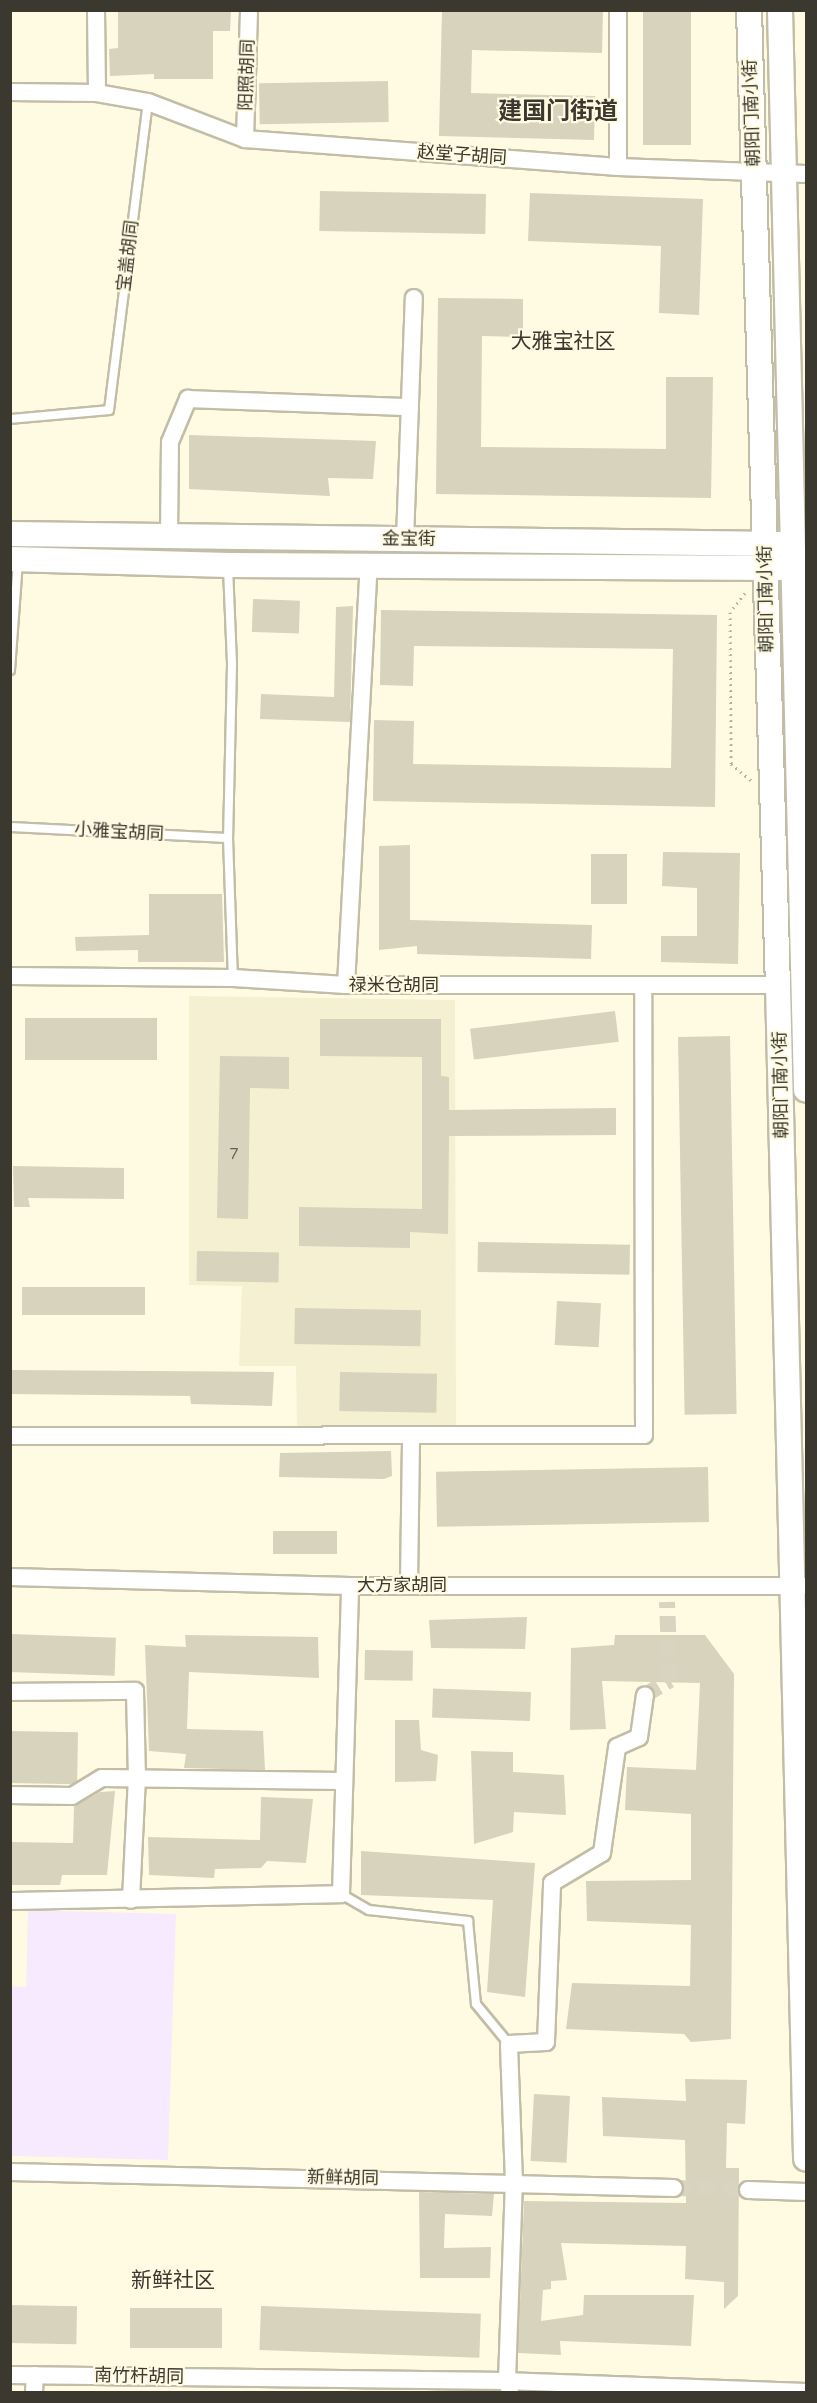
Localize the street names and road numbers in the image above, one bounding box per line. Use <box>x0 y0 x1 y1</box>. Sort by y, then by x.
street label: 阳照胡同 <box>235 39 259 111</box>
street label: 朝阳门南小街 <box>739 59 765 167</box>
street label: 赵堂子胡同 <box>416 141 508 169</box>
street label: 宝盖胡同 <box>113 219 143 293</box>
street label: 金宝街 <box>382 528 436 550</box>
street label: 朝阳门南小街 <box>754 545 778 653</box>
street label: 小雅宝胡同 <box>73 819 165 845</box>
street label: 禄米仓胡同 <box>349 974 439 996</box>
street label: 朝阳门南小街 <box>769 1031 793 1139</box>
street label: 大方家胡同 <box>357 1574 447 1596</box>
street label: 新鲜胡同 <box>307 2167 379 2189</box>
street label: 南竹杆胡同 <box>94 2364 184 2388</box>

